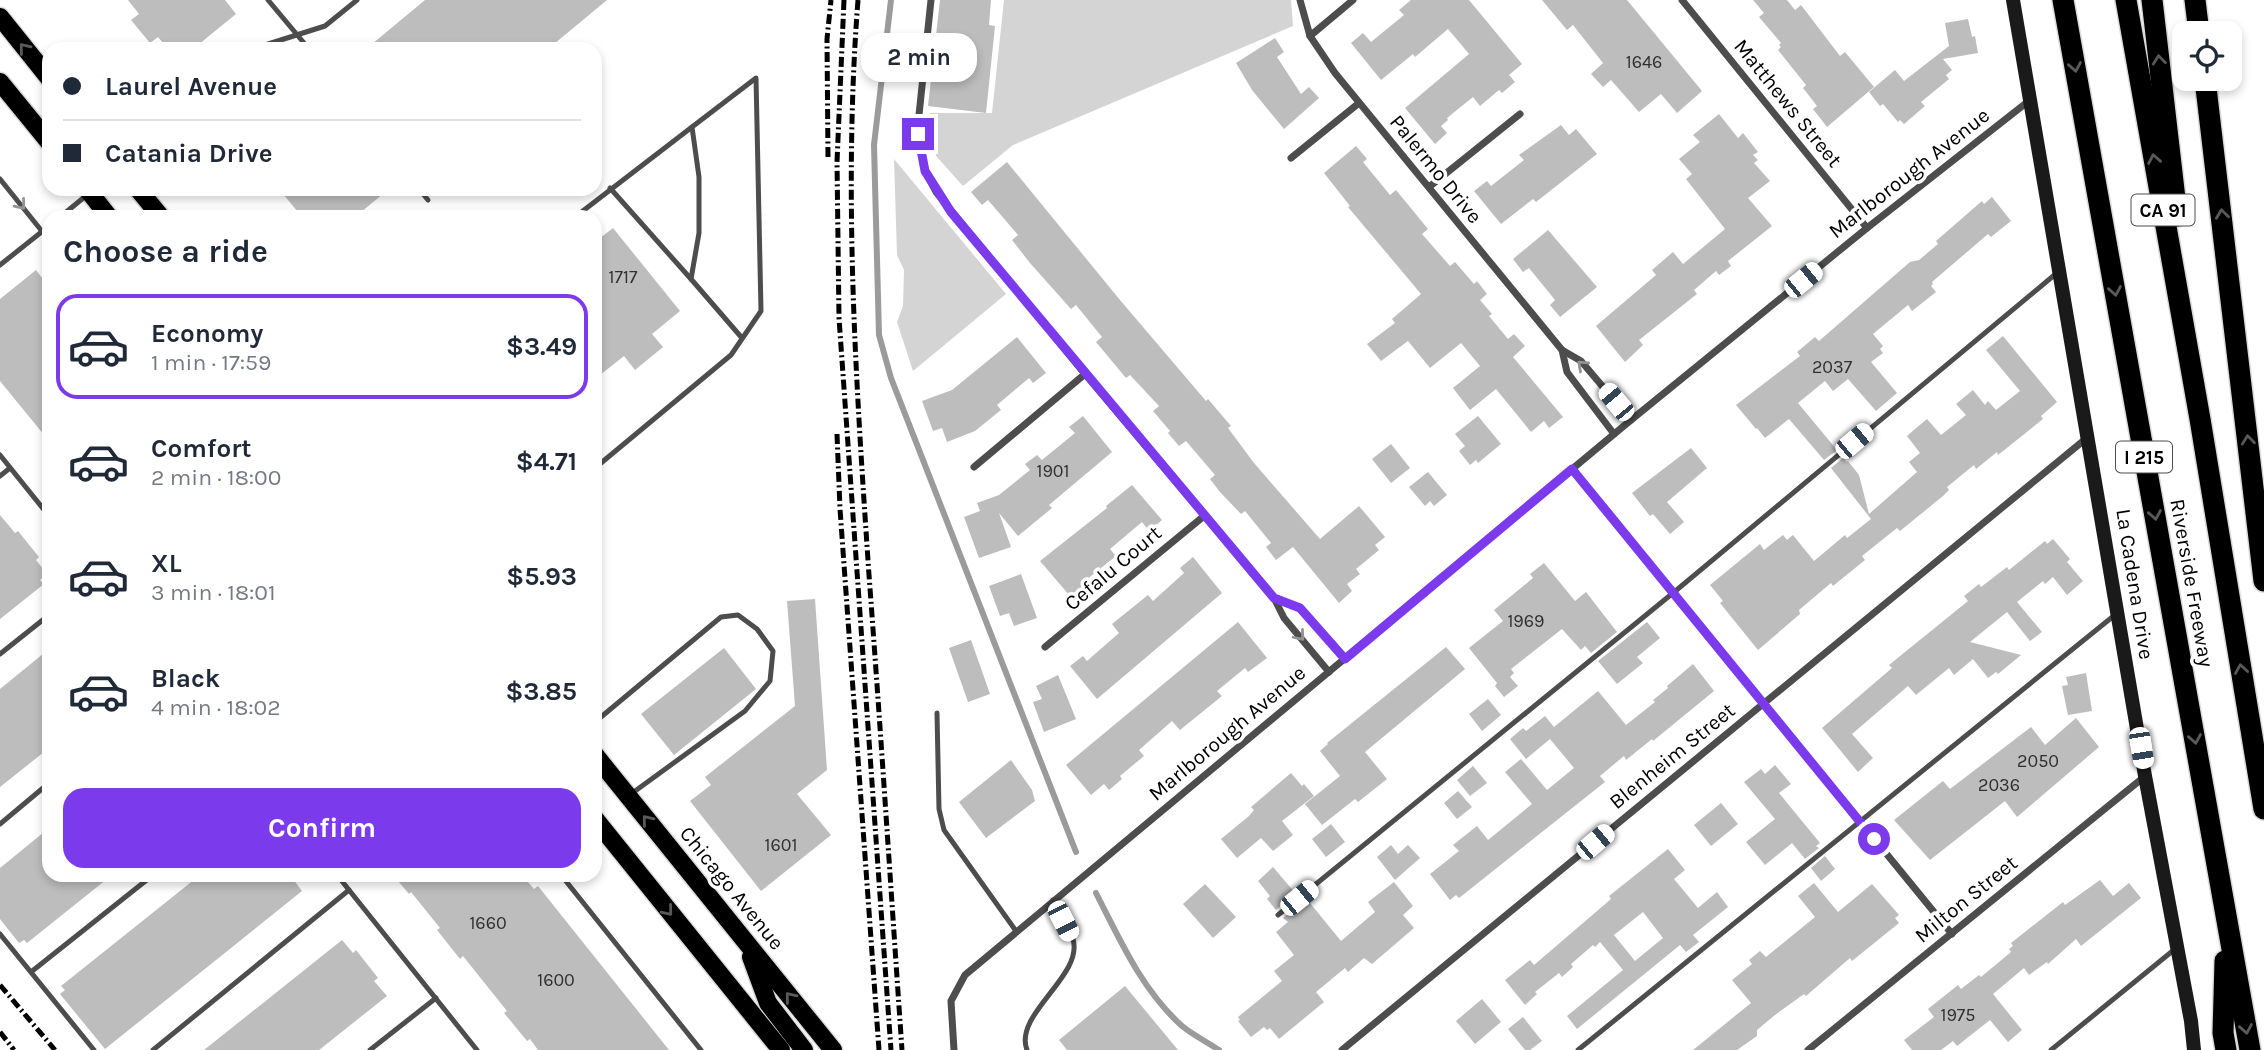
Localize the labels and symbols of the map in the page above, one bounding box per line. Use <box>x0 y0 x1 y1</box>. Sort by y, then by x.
callout: 2 min <box>860 32 976 82</box>
street label: Matthews Street <box>1729 34 1847 172</box>
one-way arrow <box>20 43 33 55</box>
house number: 1646 <box>1626 51 1662 73</box>
one-way arrow <box>2152 54 2167 65</box>
one-way arrow <box>2067 61 2082 73</box>
street label: Marlborough Avenue <box>1824 103 1994 243</box>
street label: Palermo Drive <box>1385 110 1487 228</box>
route end <box>902 118 934 150</box>
one-way arrow <box>2147 153 2162 165</box>
road number: CA 91 <box>2132 194 2194 226</box>
one-way arrow <box>13 197 25 210</box>
one-way arrow <box>2214 208 2229 220</box>
car <box>1781 259 1826 301</box>
house number: 1717 <box>609 266 638 288</box>
one-way arrow <box>2107 285 2122 297</box>
house number: 2037 <box>1812 356 1853 378</box>
one-way arrow <box>1577 361 1590 373</box>
car <box>1595 379 1638 425</box>
car <box>1832 419 1877 463</box>
one-way arrow <box>2241 434 2256 446</box>
road number: I 215 <box>2116 442 2172 472</box>
house number: 1901 <box>1036 460 1070 482</box>
street label: Riverside Freeway <box>2165 497 2219 669</box>
street label: La Cadena Drive <box>2111 507 2159 661</box>
one-way arrow <box>2147 509 2162 521</box>
street label: Cefalu Court <box>1060 521 1166 615</box>
house number: 1969 <box>1507 610 1545 632</box>
one-way arrow <box>1292 628 1304 641</box>
street label: Marlborough Avenue <box>1144 660 1310 806</box>
one-way arrow <box>2234 664 2249 675</box>
street label: Blenheim Street <box>1604 698 1740 814</box>
car <box>2128 726 2155 770</box>
one-way arrow <box>2187 733 2202 745</box>
house number: 2050 <box>2017 750 2059 772</box>
house number: 2036 <box>1978 774 2020 796</box>
one-way arrow <box>643 815 656 827</box>
car <box>1573 820 1618 864</box>
street label: Chicago Avenue <box>675 822 789 954</box>
route start <box>1858 823 1890 855</box>
house number: 1601 <box>765 834 797 856</box>
street label: Milton Street <box>1910 850 2022 948</box>
car <box>1277 877 1322 919</box>
car <box>1045 898 1082 944</box>
one-way arrow <box>660 903 673 915</box>
house number: 1660 <box>469 912 507 934</box>
house number: 1600 <box>537 969 575 991</box>
one-way arrow <box>786 992 798 1005</box>
house number: 1975 <box>1940 1004 1976 1026</box>
one-way arrow <box>2238 1023 2253 1035</box>

